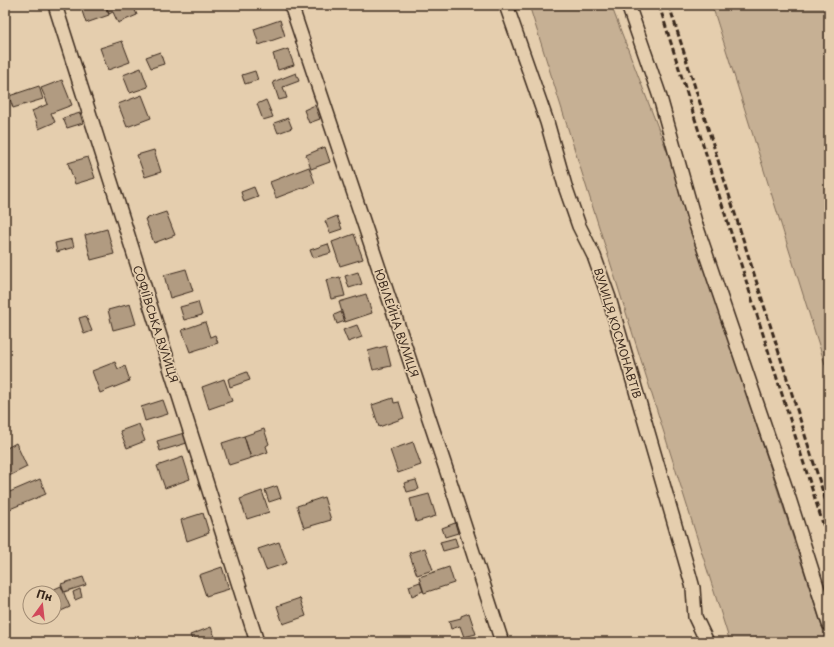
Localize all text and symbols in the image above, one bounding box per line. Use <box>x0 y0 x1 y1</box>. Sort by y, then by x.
street label: СОФІЇВСЬКА ВУЛИЦЯ <box>129 263 183 385</box>
street label: ВУЛИЦЯ КОСМОНАВТІВ <box>590 266 646 400</box>
street label: ЮВІЛЕЙНА ВУЛИЦЯ <box>370 267 424 379</box>
north arrow <box>22 585 62 625</box>
text: Пн <box>35 585 55 605</box>

